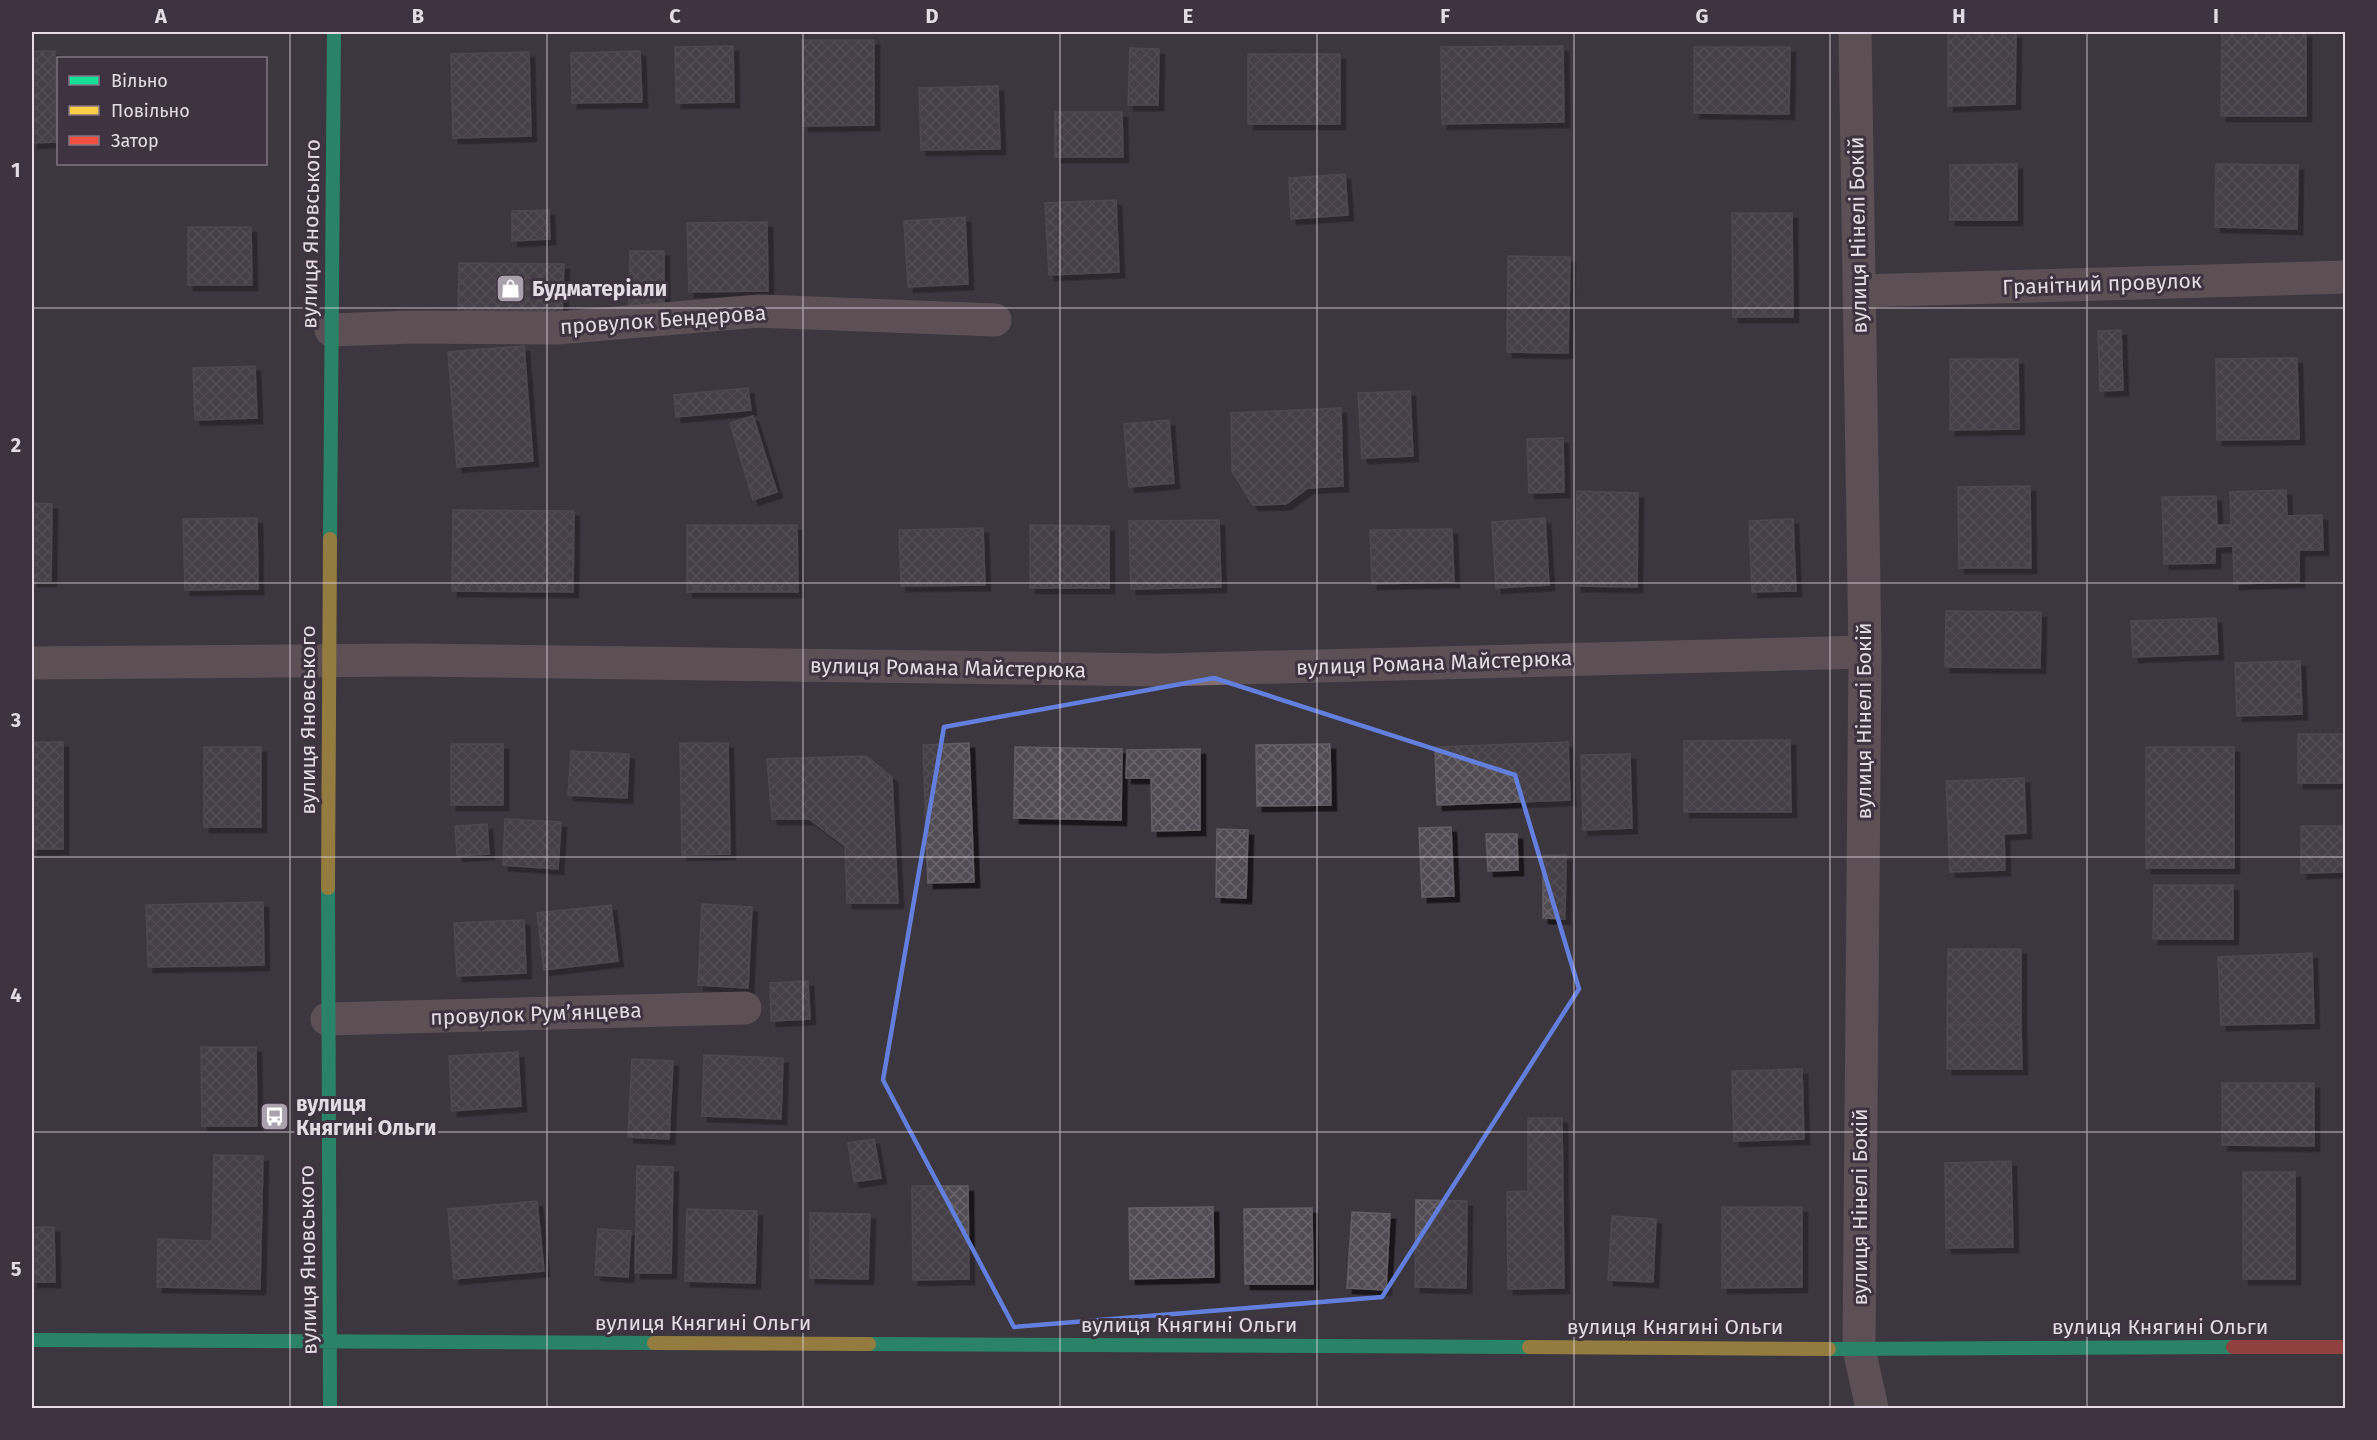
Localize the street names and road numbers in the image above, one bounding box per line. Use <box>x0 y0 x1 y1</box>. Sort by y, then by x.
street label: вулиця Нінелі Бокій <box>1843 136 1873 334</box>
street label: вулиця Яновського <box>296 139 326 329</box>
street label: Гранітний провулок <box>2002 268 2202 300</box>
street label: провулок Бендерова <box>559 300 767 340</box>
street label: вулиця Нінелі Бокій <box>1851 622 1877 820</box>
street label: вулиця Яновського <box>295 625 321 815</box>
street label: вулиця Романа Майстерюка <box>1295 645 1573 681</box>
street label: вулиця Романа Майстерюка <box>810 653 1086 683</box>
street label: провулок Румʼянцева <box>430 997 642 1031</box>
street label: вулиця Нінелі Бокій <box>1847 1108 1873 1306</box>
street label: вулиця Яновського <box>293 1165 323 1355</box>
street label: вулиця Княгині Ольги <box>595 1310 811 1336</box>
street label: вулиця Княгині Ольги <box>1081 1312 1297 1338</box>
street label: вулиця Княгині Ольги <box>1567 1314 1783 1340</box>
street label: вулиця Княгині Ольги <box>2052 1314 2268 1340</box>

